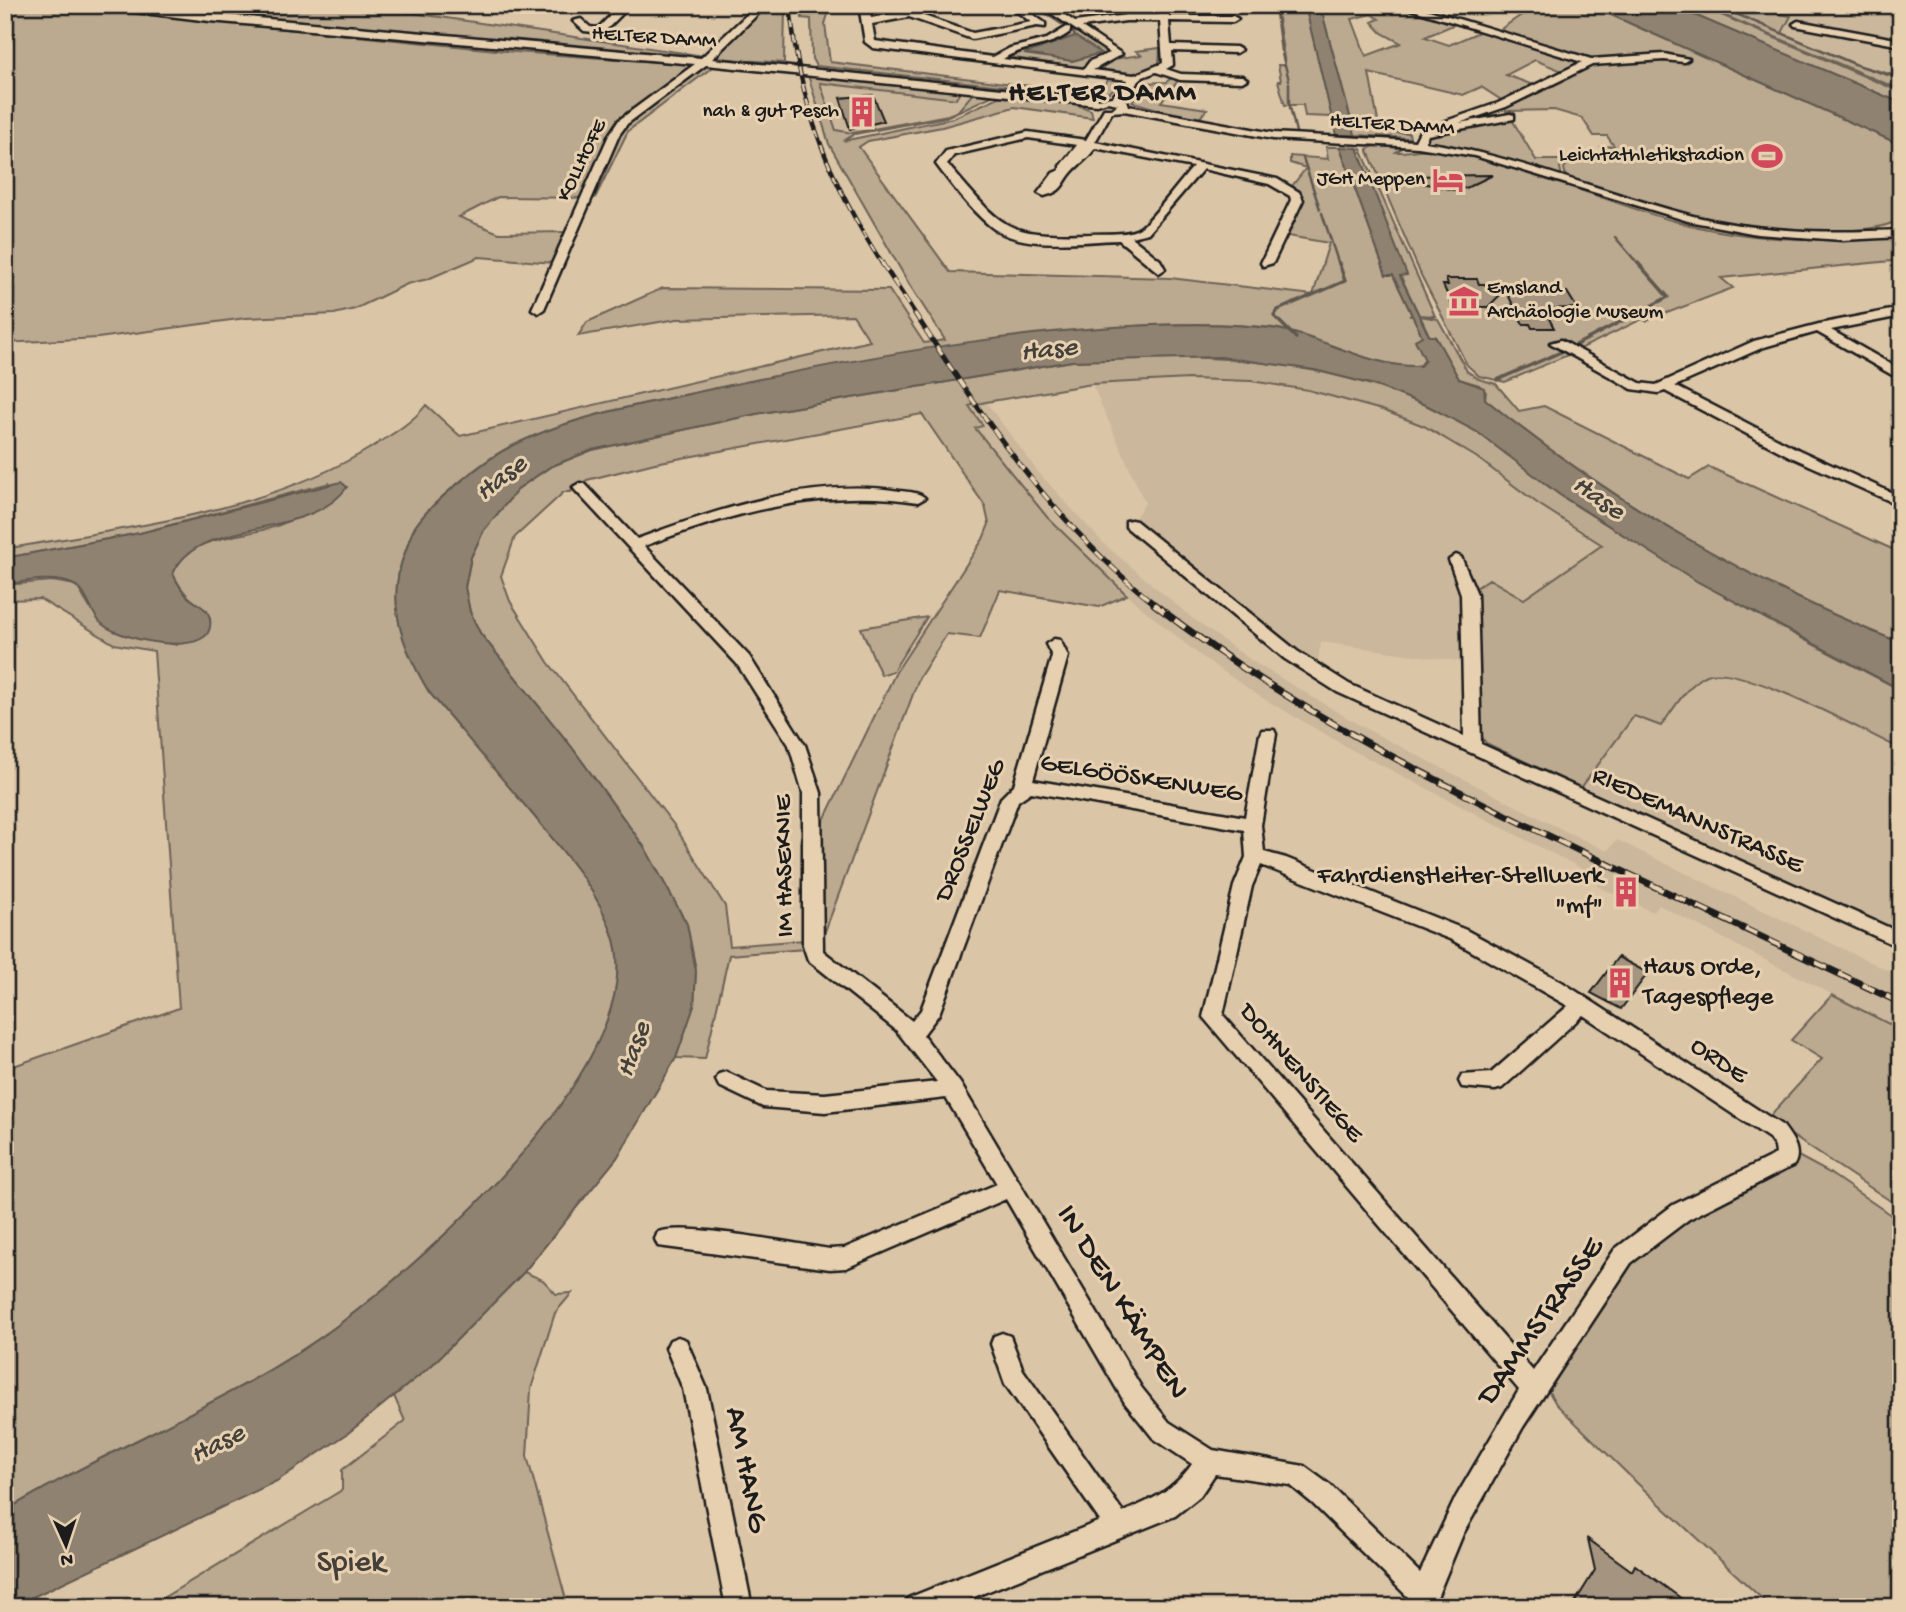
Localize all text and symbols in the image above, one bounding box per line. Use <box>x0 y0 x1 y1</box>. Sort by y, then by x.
street label: HELTER DAMM <box>591 22 718 56</box>
district label: HELTER DAMM <box>1009 78 1197 111</box>
building icon: nah & gut Pesch <box>845 95 879 129</box>
place label: nah & gut Pesch <box>703 100 839 125</box>
street label: HELTER DAMM <box>1329 109 1456 143</box>
street label: KOLLHOFE <box>552 115 614 206</box>
sports icon: Leichtathletikstadion <box>1750 139 1784 173</box>
place label: Leichtathletikstadion <box>1559 144 1744 169</box>
hotel icon: JGH Meppen <box>1431 163 1465 197</box>
place label: JGH Meppen <box>1317 168 1425 193</box>
place label: Emsland Archäologie Museum <box>1487 277 1663 326</box>
museum icon: Emsland Archäologie Museum <box>1447 284 1481 318</box>
water label: Hase <box>1019 331 1080 370</box>
water label: Hase <box>470 448 536 509</box>
water label: Hase <box>1565 469 1632 530</box>
street label: GELGÖÖSKENWEG <box>1038 749 1246 812</box>
street label: DROSSELWEG <box>929 754 1015 909</box>
street label: RIEDEMANNSTRASSE <box>1587 761 1808 883</box>
street label: IM HASEKNIE <box>769 794 803 938</box>
place label: Fahrdienstleiter-Stellwerk "mf" <box>1316 862 1605 923</box>
building icon: Fahrdienstleiter-Stellwerk "mf" <box>1609 875 1643 909</box>
place label: Haus Orde, Tagespflege <box>1641 953 1774 1014</box>
building icon: Haus Orde, Tagespflege <box>1603 966 1637 1000</box>
street label: DOHNENSTIEGE <box>1230 996 1370 1151</box>
water label: Hase <box>610 1016 661 1082</box>
street label: ORDE <box>1683 1032 1753 1093</box>
street label: IN DEN KÄMPEN <box>1046 1199 1196 1407</box>
street label: DAMMSTRASSE <box>1469 1230 1615 1415</box>
street label: AM HANG <box>714 1404 776 1538</box>
water label: Hase <box>185 1417 252 1472</box>
north arrow <box>32 1510 102 1580</box>
park label: Spiek <box>317 1545 388 1583</box>
text: N <box>60 1547 74 1570</box>

